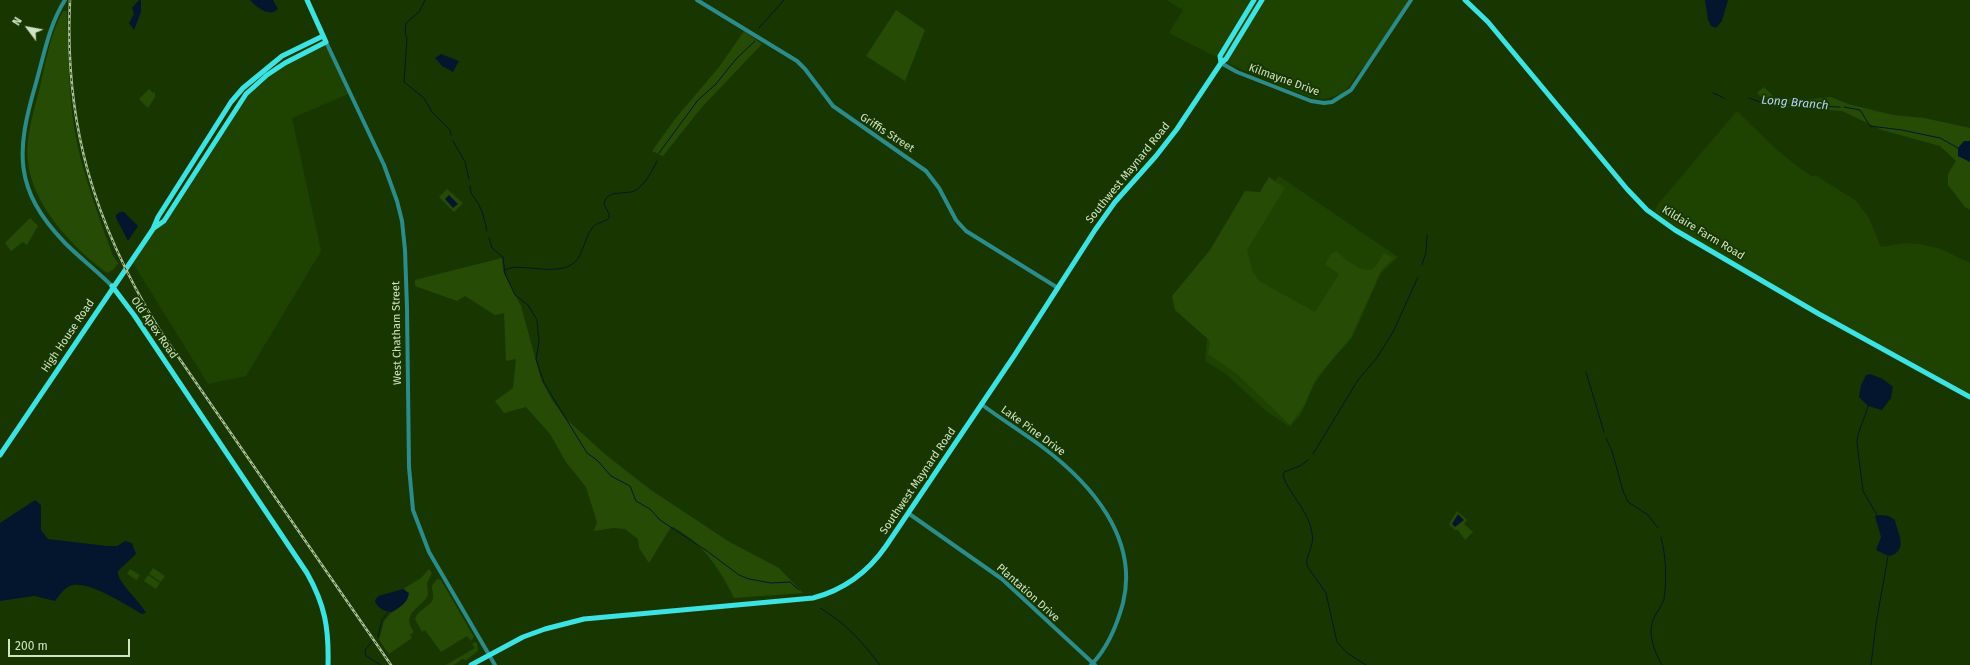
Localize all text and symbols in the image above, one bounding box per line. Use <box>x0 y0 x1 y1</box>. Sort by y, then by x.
north arrow <box>8 8 48 48</box>
text: N <box>10 15 25 28</box>
street label: Kilmayne Drive <box>1247 61 1321 99</box>
water label: Long Branch <box>1761 93 1829 113</box>
street label: Griffis Street <box>857 111 917 155</box>
street label: Southwest Maynard Road <box>1083 120 1173 226</box>
street label: Kildaire Farm Road <box>1659 203 1747 263</box>
street label: West Chatham Street <box>389 281 405 385</box>
street label: Old Apex Road <box>128 294 180 362</box>
street label: High House Road <box>39 297 97 375</box>
street label: Lake Pine Drive <box>998 403 1068 459</box>
street label: Southwest Maynard Road <box>877 425 959 537</box>
street label: Plantation Drive <box>994 561 1062 625</box>
scale bar <box>10 631 132 657</box>
text: 200 m <box>15 639 48 653</box>

